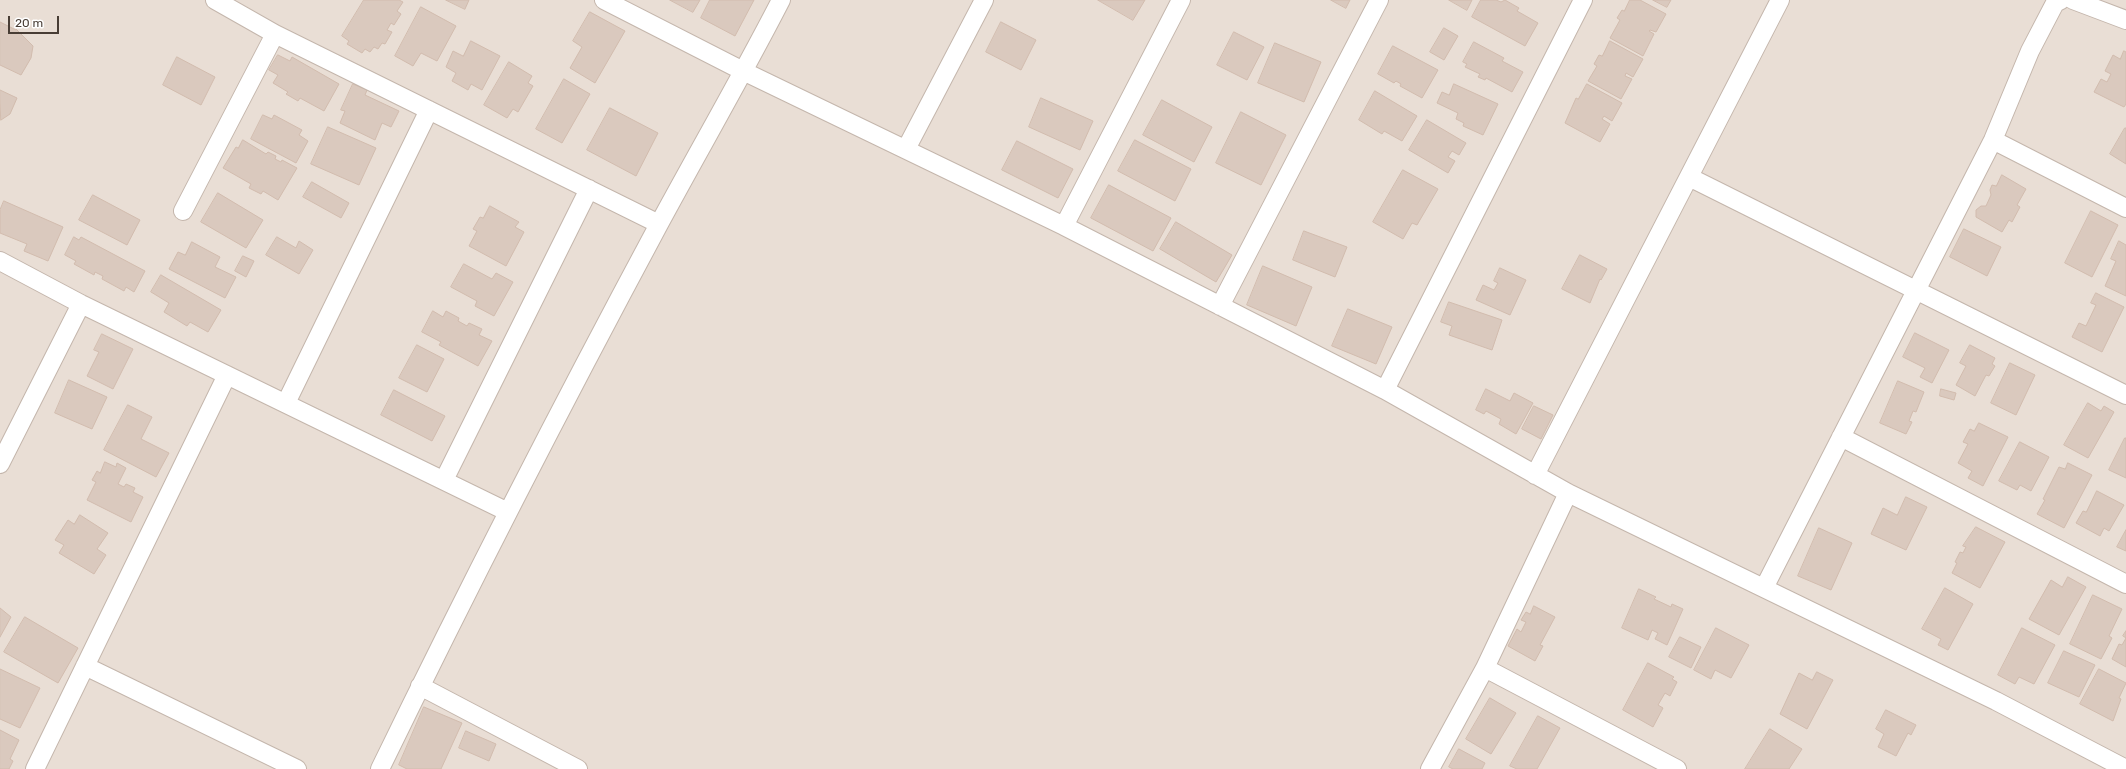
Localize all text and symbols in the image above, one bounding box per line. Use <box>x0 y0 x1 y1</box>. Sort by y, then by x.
scale bar <box>10 8 61 34</box>
text: 20 m <box>15 16 43 30</box>

